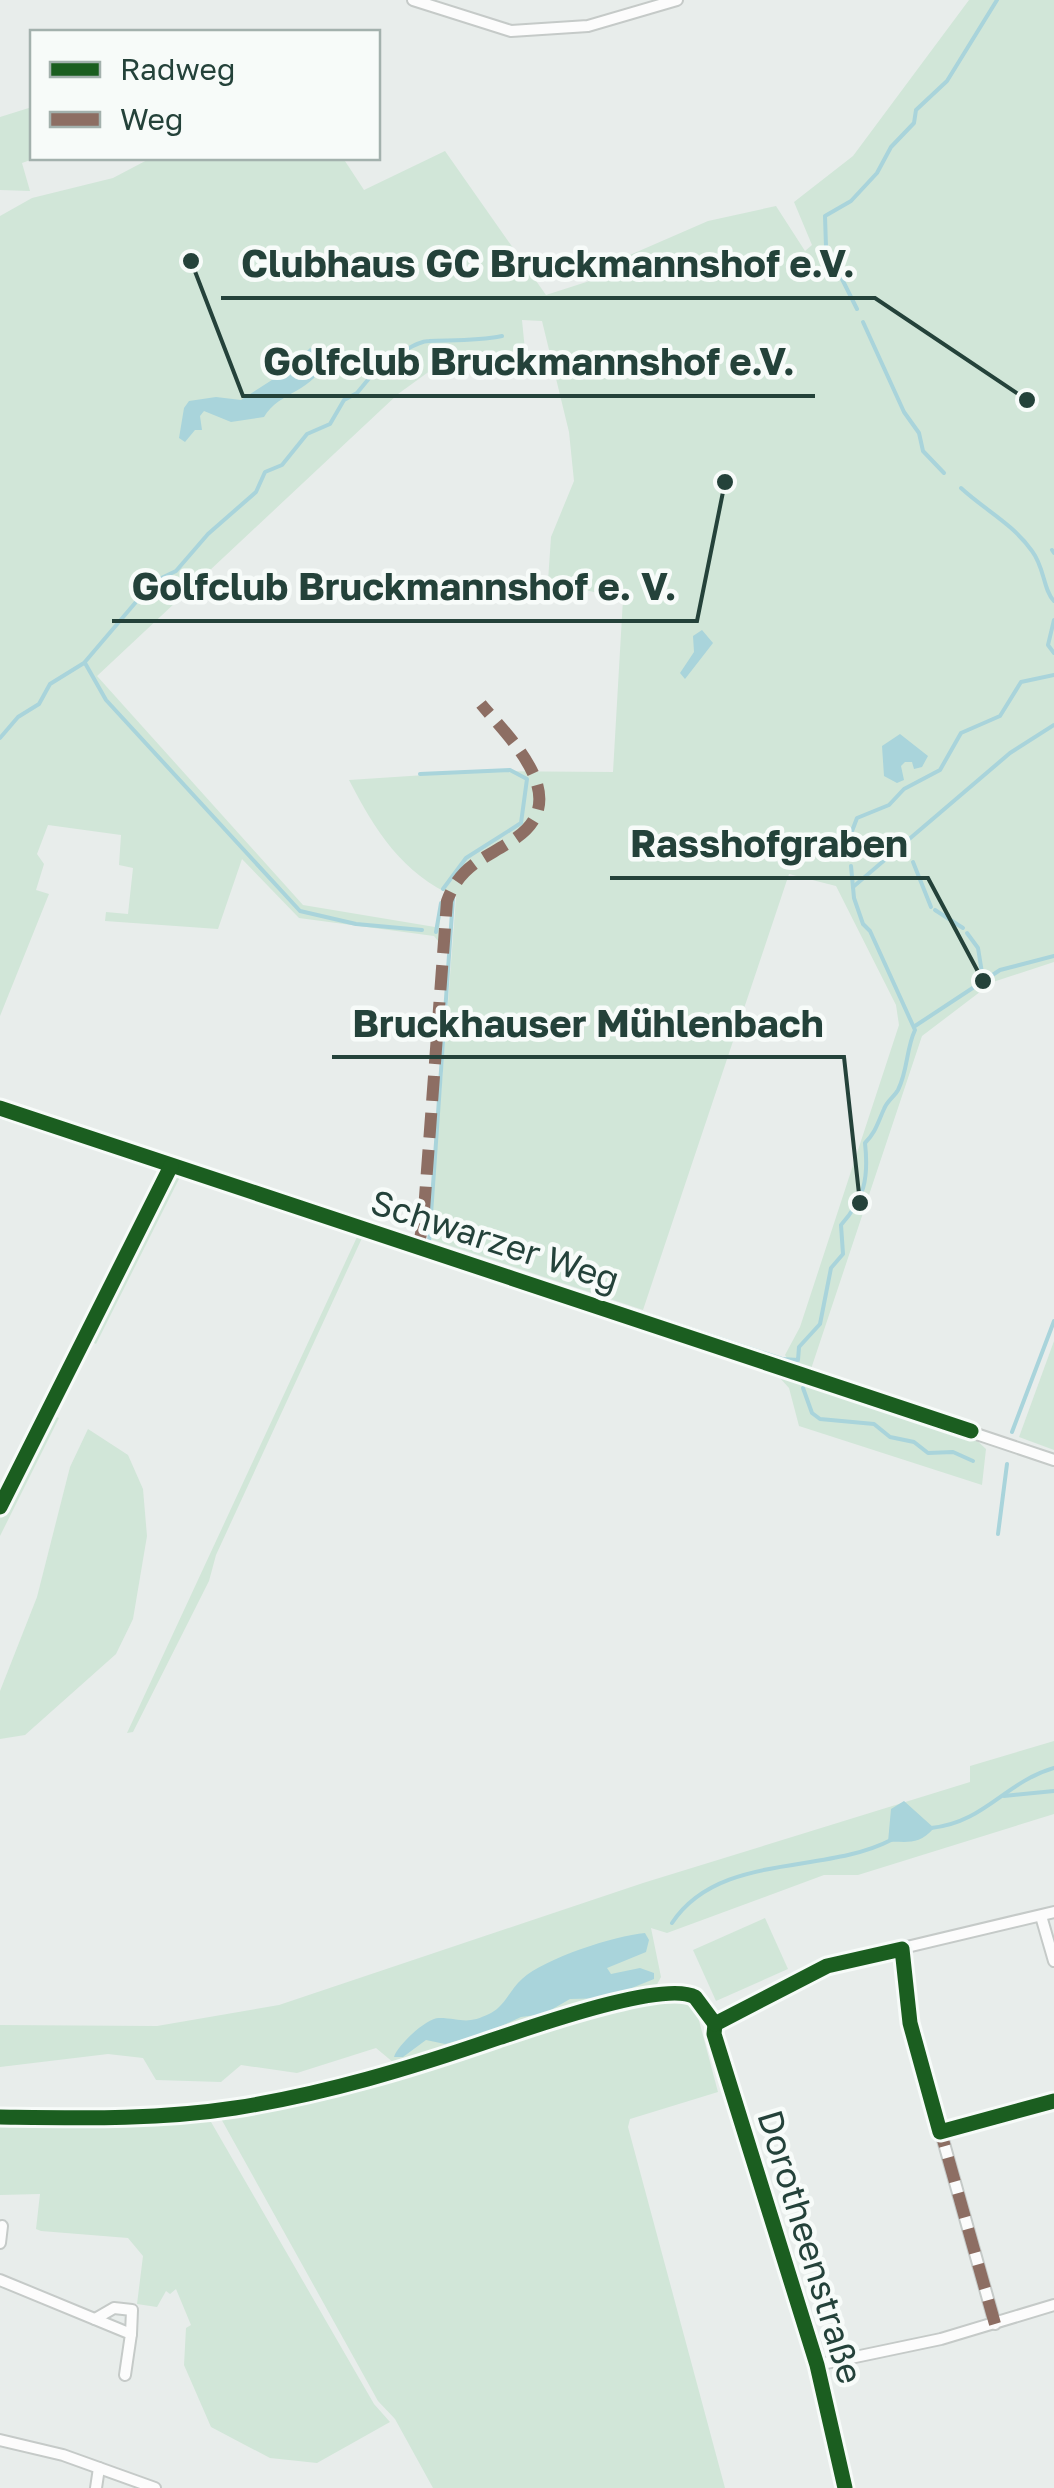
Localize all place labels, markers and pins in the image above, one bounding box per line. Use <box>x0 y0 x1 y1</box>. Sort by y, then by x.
callout: Clubhaus GC Bruckmannshof e.V. <box>221 230 875 298</box>
callout: Golfclub Bruckmannshof e.V. <box>243 328 815 396</box>
callout: Golfclub Bruckmannshof e. V. <box>112 553 697 621</box>
callout: Rasshofgraben <box>610 810 928 878</box>
callout: Bruckhauser Mühlenbach <box>332 989 844 1057</box>

